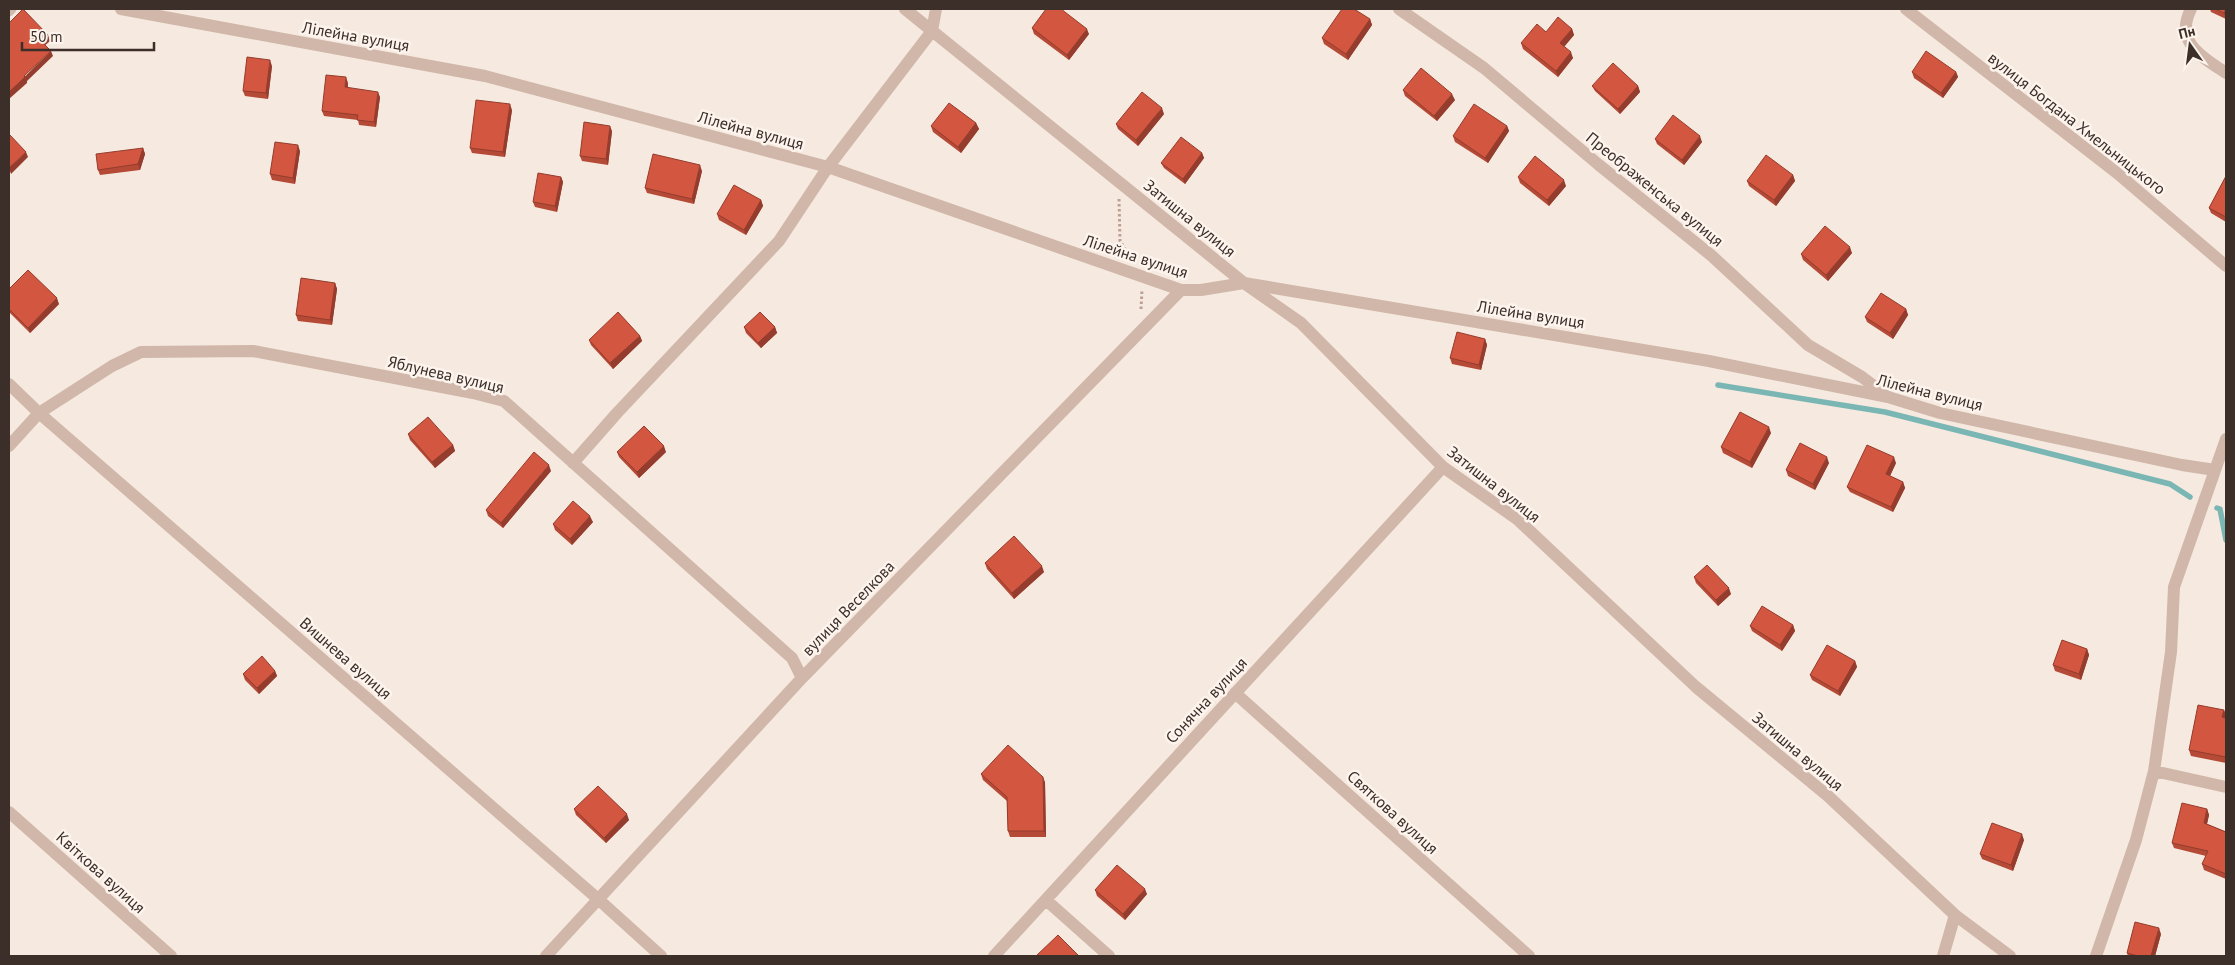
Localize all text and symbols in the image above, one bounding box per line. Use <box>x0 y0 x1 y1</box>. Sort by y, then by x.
street label: Лілейна вулиця <box>300 17 411 55</box>
scale bar <box>22 20 155 52</box>
north arrow <box>2165 20 2215 70</box>
text: Пн <box>2177 22 2197 43</box>
text: 50 m <box>30 27 63 46</box>
street label: вулиця Богдана Хмельницького <box>1984 47 2170 199</box>
street label: Лілейна вулиця <box>695 106 806 154</box>
street label: Преображенська вулиця <box>1582 127 1728 251</box>
street label: Затишна вулиця <box>1140 175 1240 261</box>
street label: Лілейна вулиця <box>1080 229 1191 282</box>
street label: Лілейна вулиця <box>1475 295 1586 332</box>
street label: Яблунева вулиця <box>386 351 506 397</box>
street label: Лілейна вулиця <box>1874 369 1985 415</box>
street label: Затишна вулиця <box>1443 441 1545 527</box>
street label: вулиця Веселкова <box>798 556 898 660</box>
street label: Вишнева вулиця <box>296 613 396 703</box>
street label: Сонячна вулиця <box>1161 653 1251 747</box>
street label: Затишна вулиця <box>1748 707 1848 795</box>
street label: Святкова вулиця <box>1343 766 1443 858</box>
street label: Квіткова вулиця <box>52 827 150 917</box>

